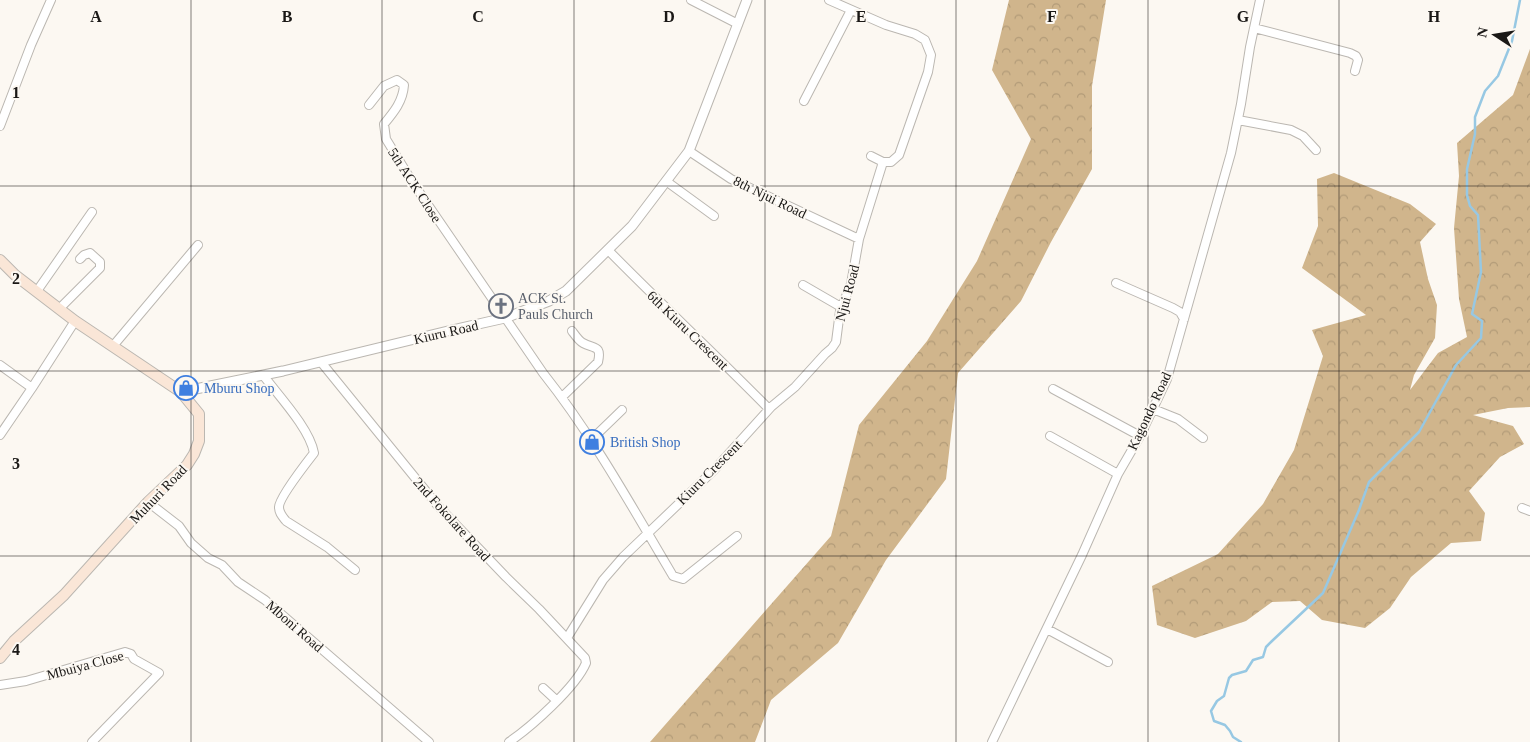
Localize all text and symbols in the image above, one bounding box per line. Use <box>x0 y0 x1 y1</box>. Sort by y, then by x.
text: A <box>90 8 102 25</box>
text: B <box>282 8 293 25</box>
text: C <box>472 8 484 25</box>
text: D <box>663 8 675 25</box>
text: E <box>856 8 866 25</box>
text: F <box>1047 8 1057 25</box>
text: G <box>1237 8 1250 25</box>
text: H <box>1428 8 1441 25</box>
north arrow <box>1470 10 1520 60</box>
text: N <box>1474 26 1491 39</box>
text: 1 <box>12 84 20 101</box>
street label: 5th ACK Close <box>385 145 444 225</box>
street label: 8th Njui Road <box>731 173 809 222</box>
street label: Njui Road <box>833 263 862 323</box>
text: 2 <box>12 270 20 287</box>
street label: 6th Kiuru Crescent <box>644 288 731 373</box>
place label: ACK St. Pauls Church <box>518 291 593 322</box>
church icon: ACK St. Pauls Church <box>488 293 514 319</box>
street label: Kiuru Road <box>412 318 480 347</box>
street label: Kagondo Road <box>1125 370 1174 453</box>
shop icon: Mburu Shop <box>173 375 199 401</box>
place label: Mburu Shop <box>204 381 274 396</box>
shop icon: British Shop <box>579 429 605 455</box>
place label: British Shop <box>610 435 680 450</box>
street label: Kiuru Crescent <box>674 437 745 508</box>
text: 3 <box>12 455 20 472</box>
street label: Muhuri Road <box>127 462 190 527</box>
street label: 2nd Fokolare Road <box>410 474 493 564</box>
street label: Mboni Road <box>263 598 326 655</box>
text: 4 <box>12 641 20 658</box>
street label: Mbuiya Close <box>45 648 125 683</box>

